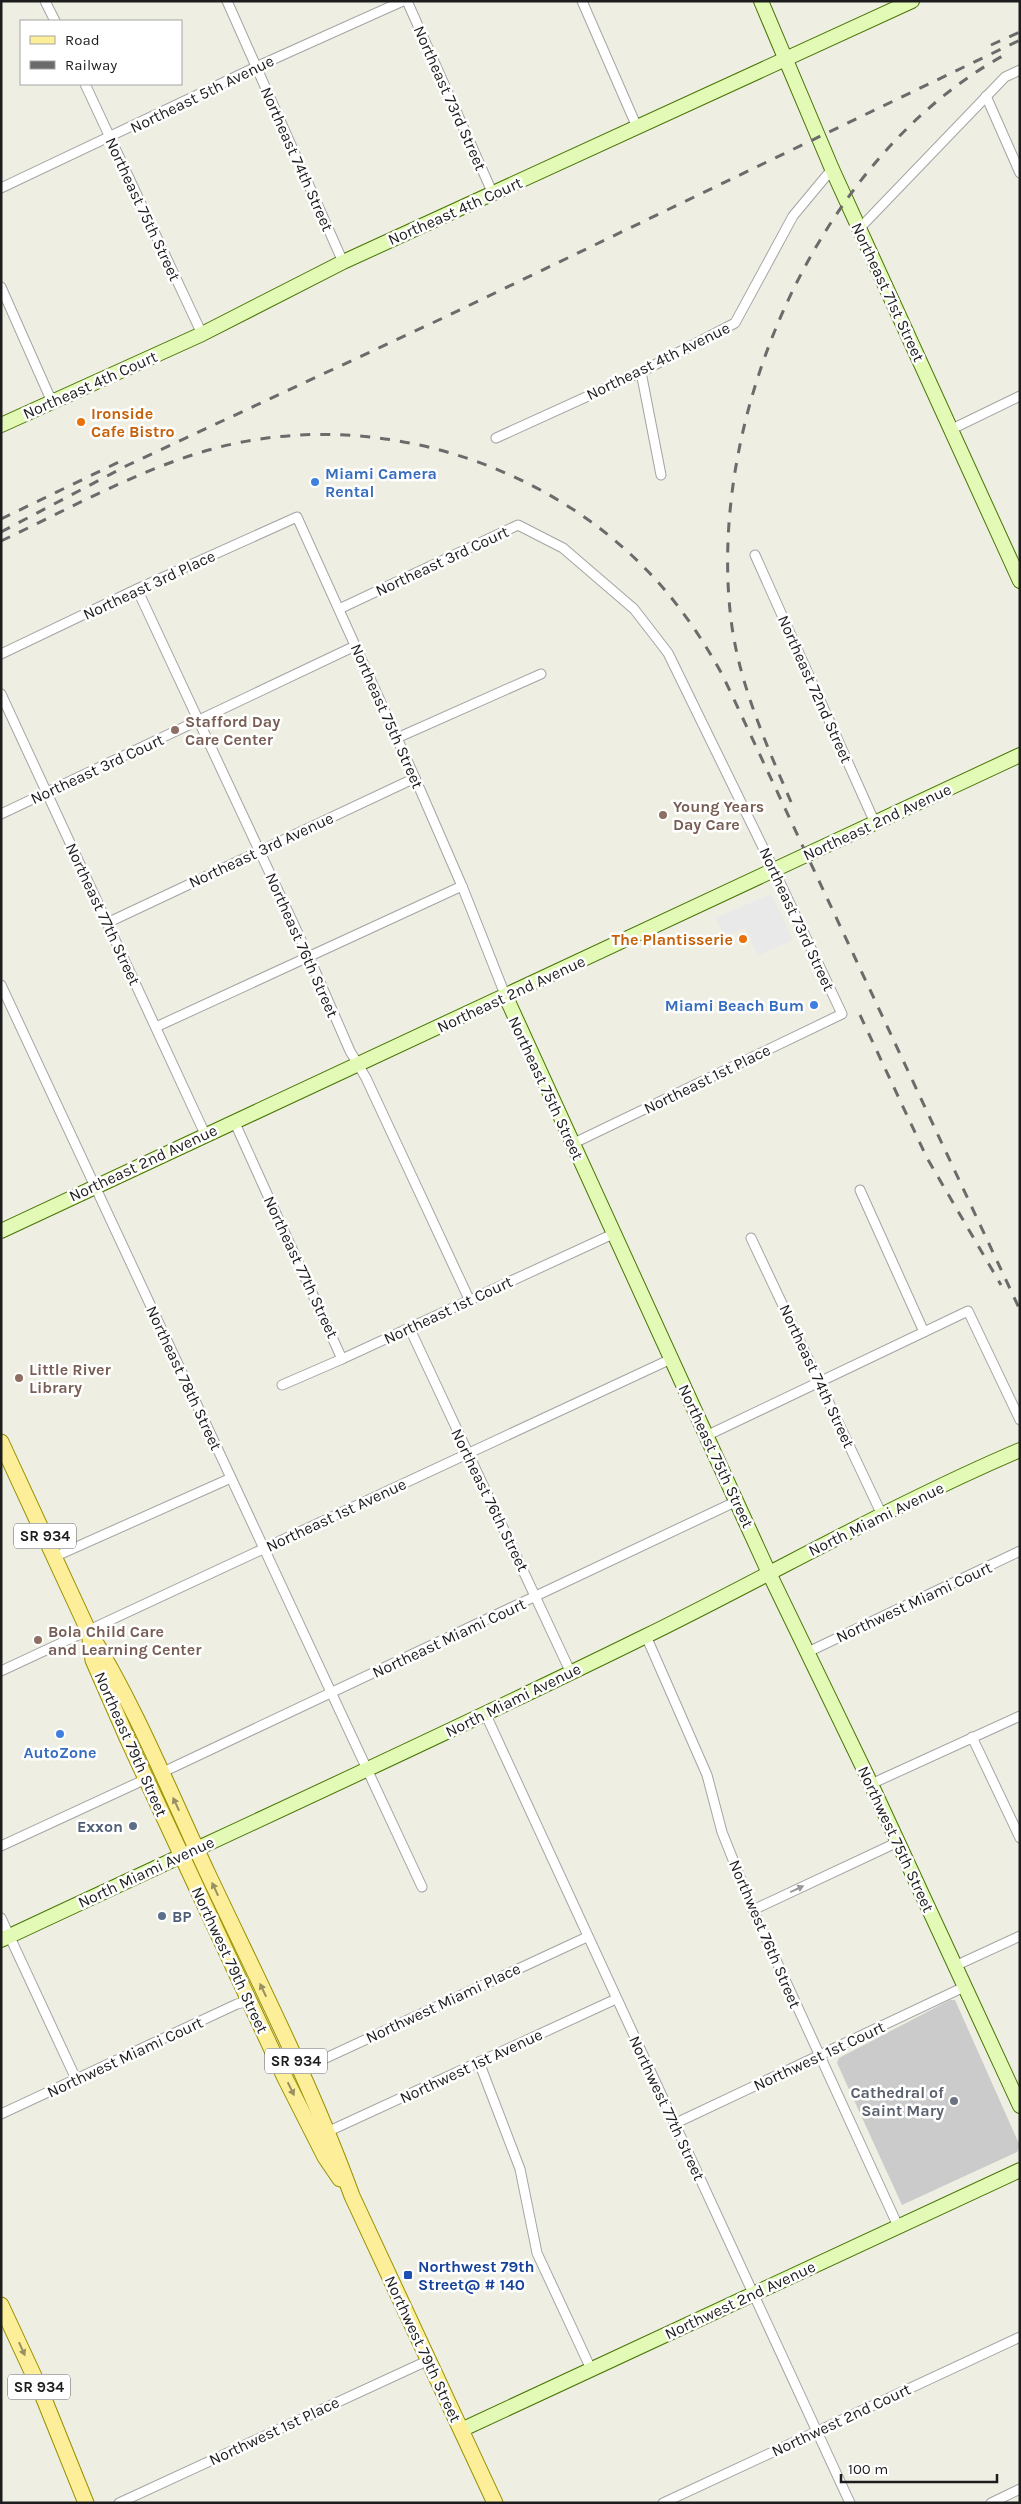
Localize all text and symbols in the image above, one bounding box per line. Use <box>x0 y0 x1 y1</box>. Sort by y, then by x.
legend <box>20 20 182 85</box>
street label: Northeast 73rd Street <box>410 23 490 173</box>
text: Road <box>65 31 100 49</box>
street label: Northeast 5th Avenue <box>127 51 277 137</box>
text: Railway <box>65 56 117 74</box>
street label: Northeast 74th Street <box>257 84 337 234</box>
street label: Northeast 75th Street <box>101 134 185 284</box>
street label: Northeast 4th Court <box>385 173 525 249</box>
street label: Northeast 71st Street <box>847 219 929 365</box>
street label: Northeast 4th Avenue <box>583 318 733 404</box>
street label: Northeast 4th Court <box>20 347 160 423</box>
place label: Ironside Cafe Bistro <box>91 404 175 441</box>
marker: Ironside Cafe Bistro <box>75 416 87 428</box>
place label: Miami Camera Rental <box>325 464 437 501</box>
marker: Miami Camera Rental <box>309 476 321 488</box>
street label: Northeast 3rd Court <box>372 522 512 600</box>
street label: Northeast 3rd Place <box>80 546 218 624</box>
street label: Northeast 72nd Street <box>774 612 856 766</box>
street label: Northeast 75th Street <box>347 641 427 791</box>
place label: Stafford Day Care Center <box>185 712 280 749</box>
marker: Stafford Day Care Center <box>169 724 181 736</box>
street label: Northeast 3rd Court <box>27 730 167 808</box>
street label: Northeast 2nd Avenue <box>800 779 954 865</box>
place label: Young Years Day Care <box>673 797 764 834</box>
street label: Northeast 3rd Avenue <box>186 808 336 892</box>
marker: Young Years Day Care <box>657 809 669 821</box>
street label: Northeast 77th Street <box>62 840 144 988</box>
street label: Northeast 73rd Street <box>755 844 839 994</box>
street label: Northeast 76th Street <box>262 870 342 1020</box>
place label: The Plantisserie <box>612 930 733 949</box>
marker: The Plantisserie <box>737 933 749 945</box>
street label: Northeast 2nd Avenue <box>434 951 588 1037</box>
place label: Miami Beach Bum <box>665 996 804 1015</box>
marker: Miami Beach Bum <box>808 999 820 1011</box>
street label: Northeast 75th Street <box>504 1013 588 1163</box>
street label: Northeast 1st Place <box>641 1040 773 1118</box>
street label: Northeast 2nd Avenue <box>66 1120 220 1206</box>
street label: Northeast 77th Street <box>260 1193 342 1341</box>
street label: Northeast 1st Court <box>381 1272 515 1348</box>
street label: Northeast 74th Street <box>775 1301 859 1451</box>
street label: Northeast 78th Street <box>142 1303 226 1453</box>
place label: Little River Library <box>29 1360 112 1397</box>
marker: Little River Library <box>13 1372 25 1384</box>
street label: Northeast 75th Street <box>674 1381 758 1531</box>
street label: Northeast 76th Street <box>447 1426 533 1574</box>
street label: Northeast 1st Avenue <box>263 1474 409 1556</box>
street label: North Miami Avenue <box>805 1478 947 1560</box>
road number: SR 934 <box>14 1524 76 1548</box>
street label: Northwest Miami Court <box>833 1557 995 1647</box>
street label: Northeast Miami Court <box>369 1594 529 1682</box>
place label: Bola Child Care and Learning Center <box>48 1622 202 1659</box>
marker: Bola Child Care and Learning Center <box>32 1634 44 1646</box>
street label: North Miami Avenue <box>442 1659 584 1741</box>
street label: Northeast 79th Street <box>90 1669 172 1819</box>
marker: AutoZone <box>54 1728 66 1740</box>
place label: AutoZone <box>24 1743 96 1762</box>
street label: Northwest 75th Street <box>854 1763 938 1915</box>
one-way arrow <box>172 1797 180 1811</box>
place label: Exxon <box>77 1817 123 1836</box>
marker: Exxon <box>127 1820 139 1832</box>
street label: North Miami Avenue <box>75 1832 217 1912</box>
street label: Northwest 76th Street <box>725 1857 805 2011</box>
one-way arrow <box>211 1882 219 1896</box>
street label: Northwest 79th Street <box>188 1884 272 2036</box>
one-way arrow <box>790 1885 804 1893</box>
place label: BP <box>172 1907 192 1926</box>
marker: BP <box>156 1910 168 1922</box>
street label: Northwest Miami Place <box>363 1959 523 2047</box>
one-way arrow <box>258 1983 266 1997</box>
street label: Northwest Miami Court <box>44 2012 206 2102</box>
street label: Northwest 1st Court <box>750 2017 888 2095</box>
street label: Northwest 1st Avenue <box>397 2025 545 2107</box>
street label: Northwest 77th Street <box>625 2033 709 2183</box>
road number: SR 934 <box>265 2048 327 2074</box>
one-way arrow <box>287 2082 295 2096</box>
place label: Cathedral of Saint Mary <box>850 2083 944 2120</box>
marker: Cathedral of Saint Mary <box>948 2095 960 2107</box>
place label: Northwest 79th Street@ # 140 <box>418 2257 535 2294</box>
street label: Northwest 2nd Avenue <box>662 2257 818 2343</box>
marker: Northwest 79th Street@ # 140 <box>402 2269 414 2281</box>
street label: Northwest 79th Street <box>381 2273 465 2425</box>
one-way arrow <box>18 2342 26 2356</box>
road number: SR 934 <box>8 2374 70 2400</box>
street label: Northwest 2nd Court <box>768 2379 914 2461</box>
street label: Northwest 1st Place <box>206 2393 342 2469</box>
scale bar <box>841 2452 997 2484</box>
text: 100 m <box>848 2460 888 2478</box>

